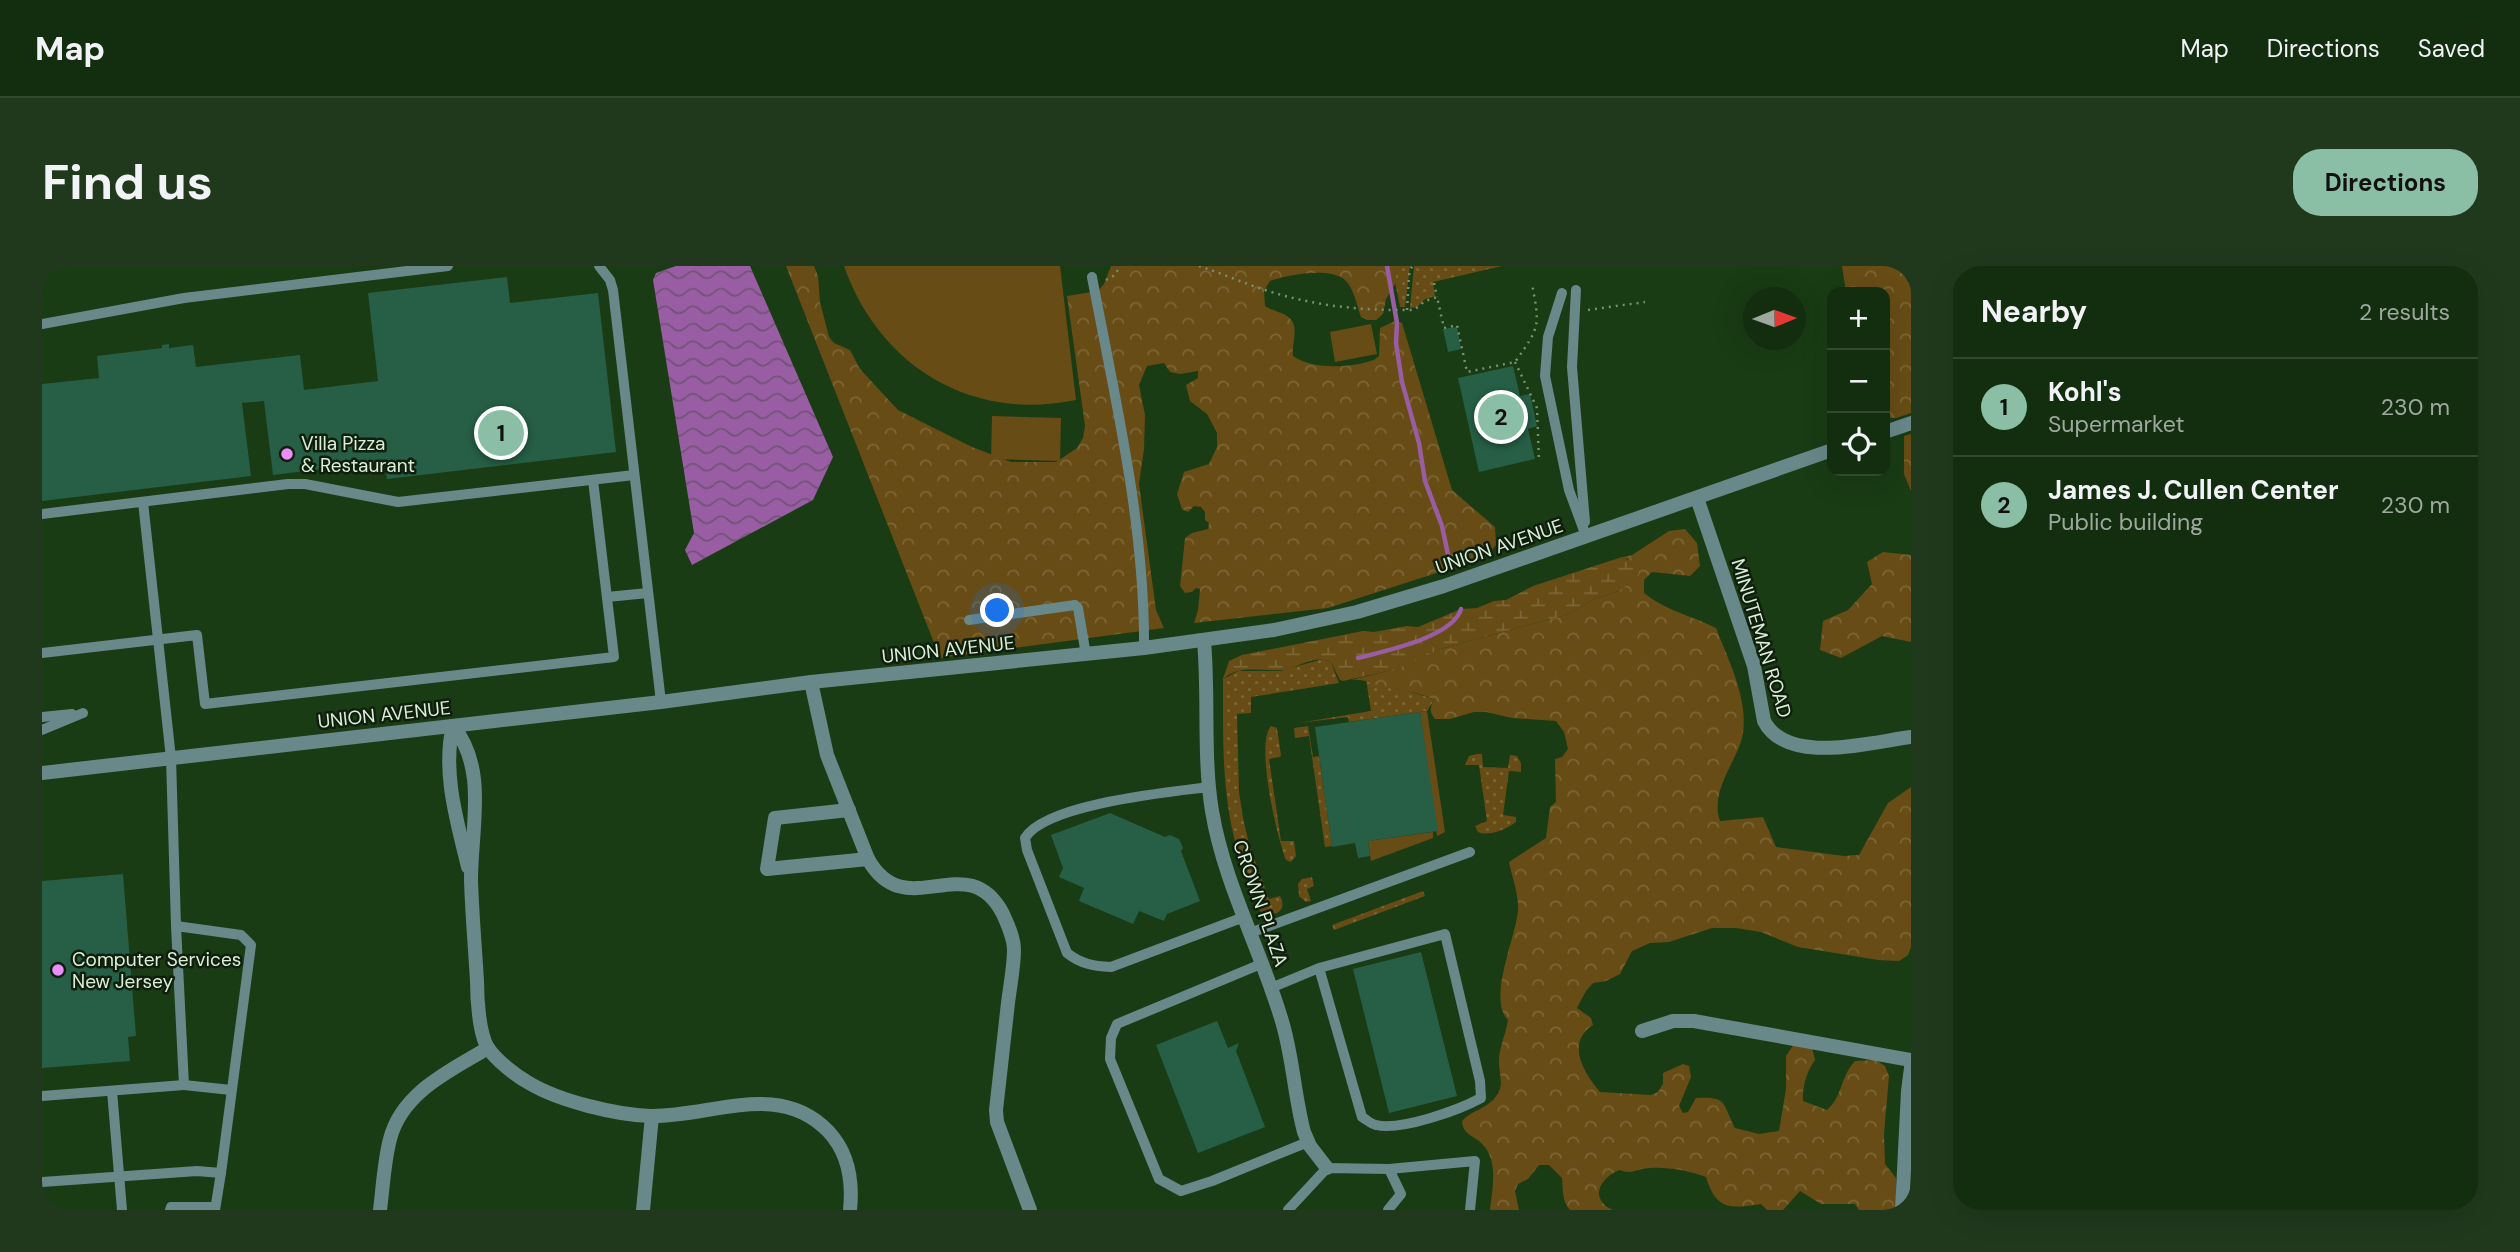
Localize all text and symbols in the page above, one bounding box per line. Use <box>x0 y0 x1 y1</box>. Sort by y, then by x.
text: Map <box>35 27 105 70</box>
text: Map <box>2181 33 2229 64</box>
text: Directions <box>2267 33 2380 64</box>
text: Saved <box>2418 33 2485 64</box>
button: Directions <box>2293 149 2478 216</box>
text: Find us <box>42 150 213 214</box>
north arrow <box>1743 287 1806 350</box>
map controls <box>1827 287 1890 476</box>
button: + <box>1827 287 1890 350</box>
text: Nearby <box>1981 292 2087 331</box>
text: 2 results <box>2359 297 2450 327</box>
button: − <box>1827 350 1890 413</box>
text: Kohl's <box>2048 375 2122 409</box>
pin: 2 <box>1478 391 1524 443</box>
text: 1 <box>2000 392 2008 422</box>
text: 230 m <box>2381 392 2450 422</box>
pin: 1 <box>478 407 524 459</box>
text: Supermarket <box>2048 409 2184 439</box>
button: locate <box>1827 413 1890 476</box>
place label: Villa Pizza & Restaurant <box>301 431 415 478</box>
marker: Villa Pizza & Restaurant <box>279 446 295 462</box>
text: James J. Cullen Center <box>2048 473 2339 507</box>
text: 2 <box>1997 490 2011 520</box>
text: 230 m <box>2381 490 2450 520</box>
text: Public building <box>2048 507 2203 537</box>
street label: UNION AVENUE <box>1432 513 1566 580</box>
street label: MINUTEMAN ROAD <box>1725 556 1798 721</box>
your location <box>980 593 1014 627</box>
street label: UNION AVENUE <box>880 630 1016 669</box>
street label: UNION AVENUE <box>316 695 452 734</box>
street label: CROWN PLAZA <box>1227 837 1294 970</box>
place label: Computer Services New Jersey <box>72 947 241 994</box>
marker: Computer Services New Jersey <box>50 962 66 978</box>

